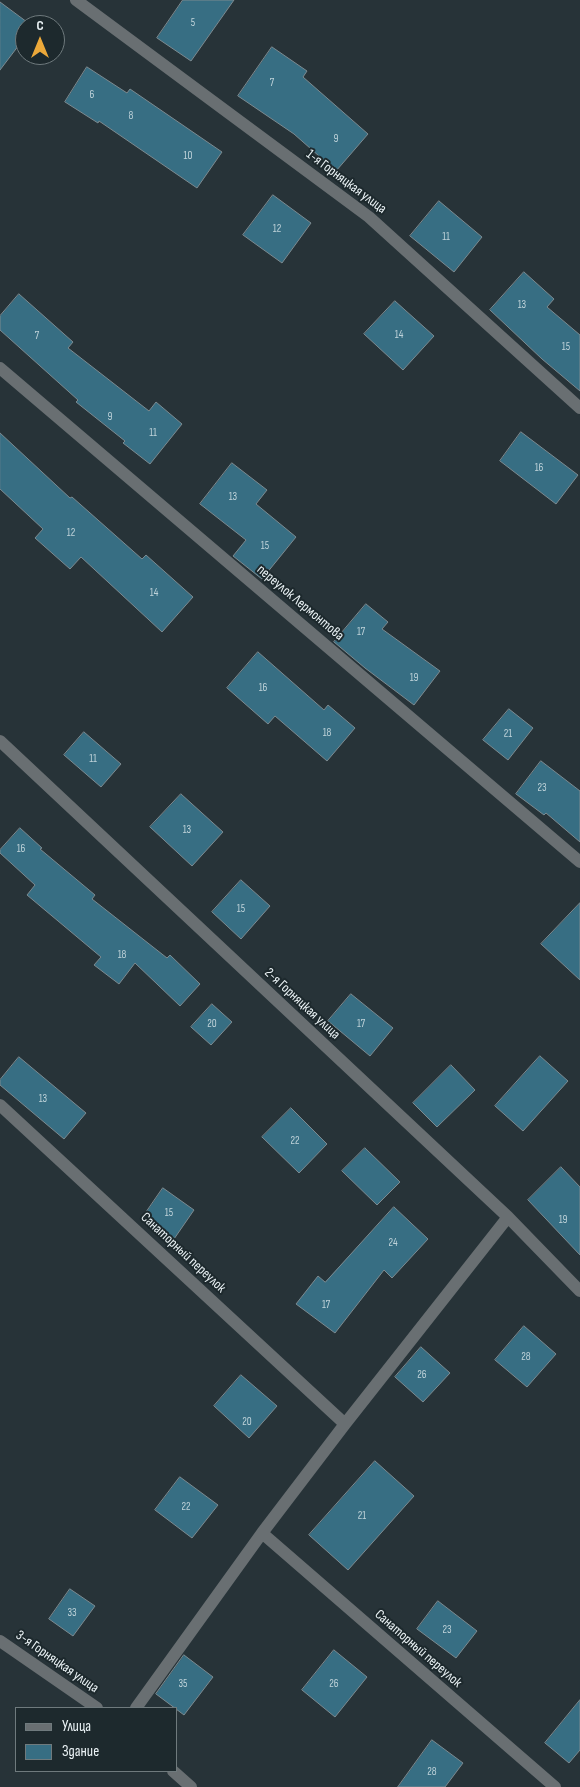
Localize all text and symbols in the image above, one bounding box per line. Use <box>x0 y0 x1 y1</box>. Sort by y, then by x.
north arrow <box>15 15 65 65</box>
house number: 5 <box>191 16 195 30</box>
text: С <box>36 17 44 34</box>
house number: 7 <box>270 76 274 90</box>
house number: 6 <box>90 88 94 102</box>
house number: 8 <box>129 109 133 123</box>
house number: 9 <box>334 132 338 146</box>
street label: 1-я Горняцкая улица <box>302 146 390 218</box>
house number: 10 <box>184 149 192 163</box>
house number: 12 <box>273 222 281 236</box>
house number: 11 <box>442 230 450 244</box>
house number: 13 <box>518 298 526 312</box>
house number: 14 <box>395 328 403 342</box>
house number: 7 <box>35 329 39 343</box>
house number: 15 <box>562 340 570 354</box>
house number: 9 <box>108 410 112 424</box>
house number: 11 <box>149 426 157 440</box>
house number: 16 <box>535 461 543 475</box>
house number: 13 <box>229 490 237 504</box>
house number: 12 <box>67 526 75 540</box>
house number: 15 <box>261 539 269 553</box>
street label: переулок Лермонтова <box>253 562 347 644</box>
house number: 14 <box>150 586 158 600</box>
house number: 17 <box>357 625 365 639</box>
house number: 19 <box>410 671 418 685</box>
house number: 16 <box>259 681 267 695</box>
house number: 18 <box>323 726 331 740</box>
house number: 21 <box>504 727 512 741</box>
house number: 11 <box>89 752 97 766</box>
house number: 23 <box>537 781 547 795</box>
house number: 13 <box>183 823 191 837</box>
house number: 16 <box>17 842 25 856</box>
house number: 15 <box>237 902 245 916</box>
house number: 18 <box>118 948 126 962</box>
street label: 2-я Горняцкая улица <box>261 965 343 1043</box>
house number: 20 <box>207 1017 217 1031</box>
house number: 17 <box>357 1017 365 1031</box>
house number: 13 <box>39 1092 47 1106</box>
house number: 22 <box>290 1134 300 1148</box>
house number: 15 <box>165 1206 173 1220</box>
street label: Санаторный переулок <box>137 1209 229 1297</box>
house number: 19 <box>559 1213 567 1227</box>
house number: 24 <box>388 1236 398 1250</box>
house number: 17 <box>322 1298 330 1312</box>
house number: 28 <box>521 1350 531 1364</box>
house number: 26 <box>417 1368 427 1382</box>
house number: 20 <box>242 1415 252 1429</box>
house number: 22 <box>181 1500 191 1514</box>
house number: 21 <box>358 1509 366 1523</box>
house number: 33 <box>67 1606 77 1620</box>
street label: Санаторный переулок <box>371 1607 465 1691</box>
house number: 23 <box>442 1623 452 1637</box>
street label: 3-я Горняцкая улица <box>12 1627 102 1697</box>
house number: 35 <box>178 1677 188 1691</box>
house number: 26 <box>329 1677 339 1691</box>
legend <box>15 1707 178 1772</box>
text: Улица <box>62 1717 91 1736</box>
text: Здание <box>62 1742 99 1761</box>
house number: 28 <box>427 1765 437 1779</box>

